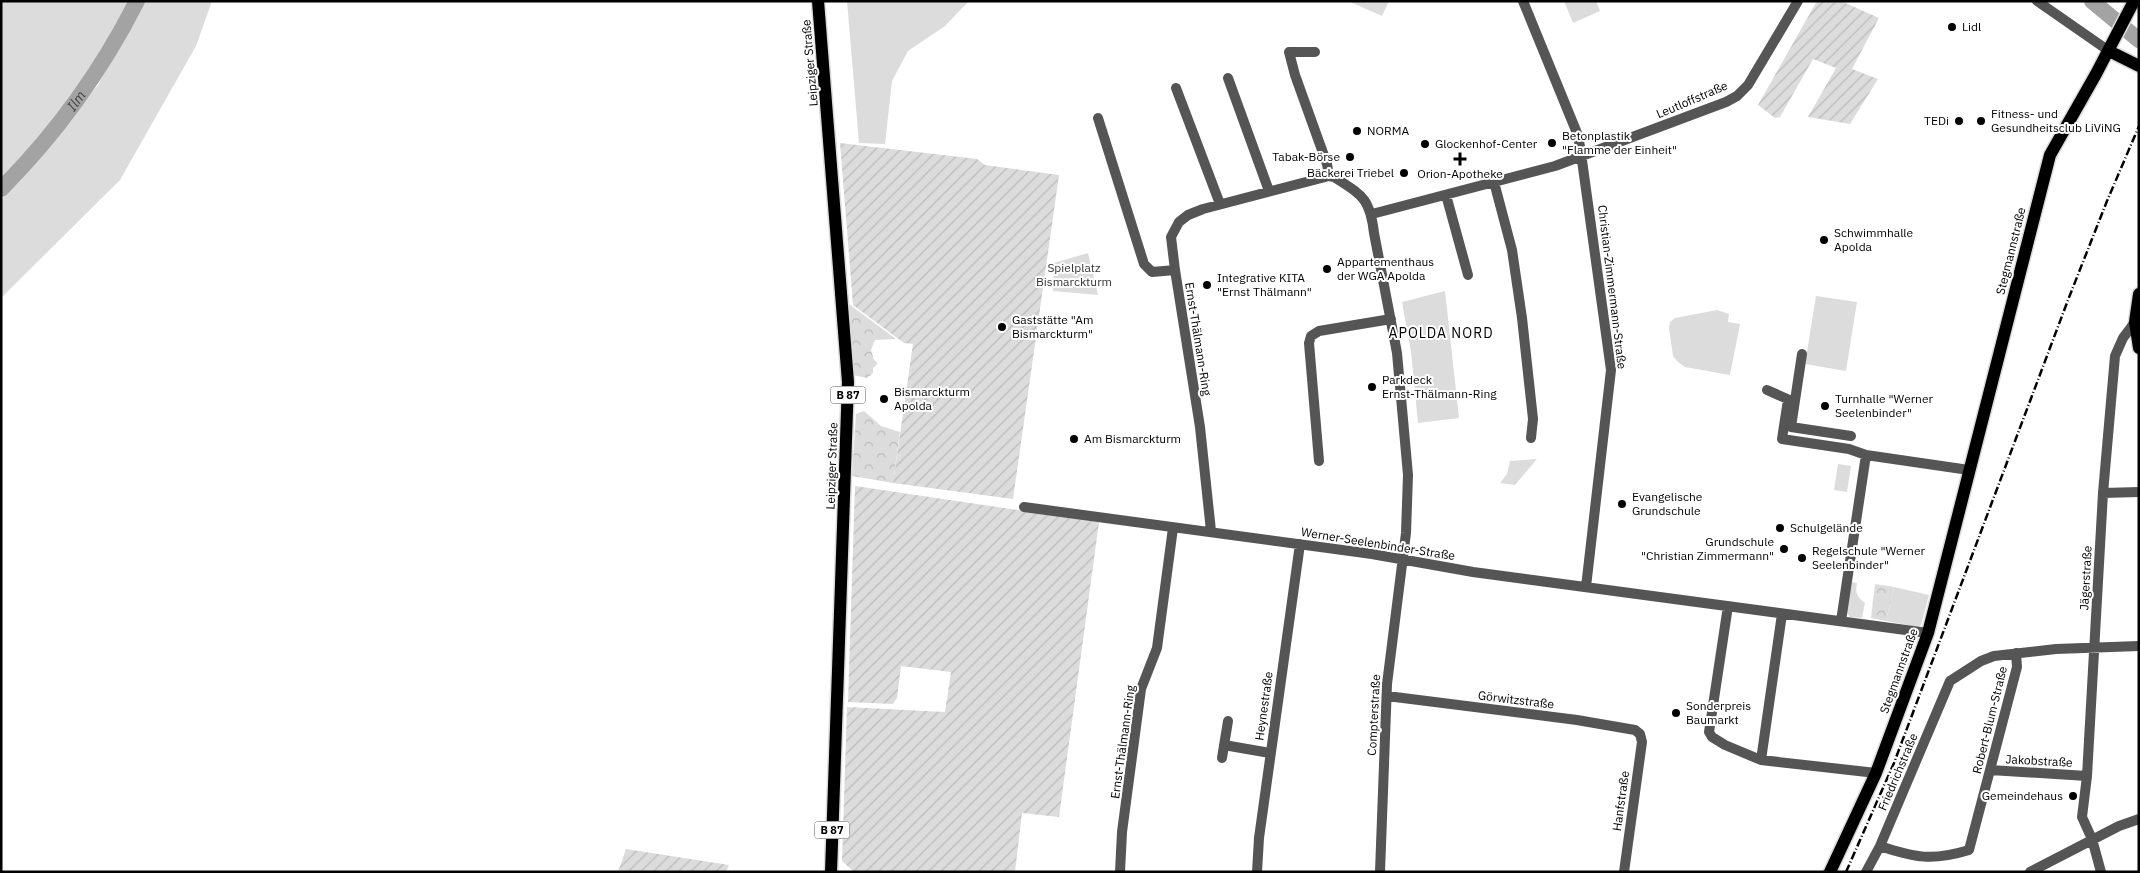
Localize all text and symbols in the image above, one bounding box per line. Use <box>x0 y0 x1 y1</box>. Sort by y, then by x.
street label: Leipziger Straße <box>798 19 821 107</box>
place label: Lidl <box>1962 19 1981 34</box>
marker: Lidl <box>1946 21 1958 33</box>
street label: Leutloffstraße <box>1654 78 1730 121</box>
water label: Ilm <box>63 87 90 115</box>
place label: Fitness- und Gesundheitsclub LiViNG <box>1991 106 2121 135</box>
place label: TEDi <box>1924 113 1949 128</box>
marker: TEDi <box>1953 115 1965 127</box>
marker: Fitness- und Gesundheitsclub LiViNG <box>1975 115 1987 127</box>
place label: NORMA <box>1367 123 1409 138</box>
marker: NORMA <box>1351 125 1363 137</box>
place label: Betonplastik "Flamme der Einheit" <box>1562 128 1677 157</box>
place label: Glockenhof-Center <box>1435 136 1538 151</box>
marker: Betonplastik "Flamme der Einheit" <box>1546 137 1558 149</box>
marker: Glockenhof-Center <box>1419 138 1431 150</box>
place label: Tabak-Börse <box>1272 149 1340 164</box>
marker: Tabak-Börse <box>1344 151 1356 163</box>
marker: Orion-Apotheke <box>1454 153 1466 165</box>
place label: Bäckerei Triebel <box>1307 165 1394 180</box>
place label: Orion-Apotheke <box>1417 166 1503 181</box>
marker: Bäckerei Triebel <box>1398 167 1410 179</box>
street label: Christian-Zimmermann-Straße <box>1595 204 1630 370</box>
street label: Stegmannstraße <box>1992 205 2029 296</box>
place label: Schwimmhalle Apolda <box>1834 225 1914 254</box>
marker: Schwimmhalle Apolda <box>1818 234 1830 246</box>
place label: Appartementhaus der WGA Apolda <box>1337 254 1434 283</box>
park label: Spielplatz Bismarckturm <box>1036 260 1112 289</box>
marker: Appartementhaus der WGA Apolda <box>1321 263 1333 275</box>
place label: Integrative KITA "Ernst Thälmann" <box>1217 270 1312 299</box>
marker: Integrative KITA "Ernst Thälmann" <box>1201 279 1213 291</box>
street label: Ernst-Thälmann-Ring <box>1182 281 1215 397</box>
place label: Gaststätte "Am Bismarckturm" <box>1012 312 1093 341</box>
marker: Gaststätte "Am Bismarckturm" <box>996 321 1008 333</box>
district label: APOLDA NORD <box>1388 324 1494 342</box>
place label: Parkdeck Ernst-Thälmann-Ring <box>1382 372 1497 401</box>
marker: Parkdeck Ernst-Thälmann-Ring <box>1366 381 1378 393</box>
place label: Bismarckturm Apolda <box>894 384 970 413</box>
road number: B 87 <box>830 386 866 404</box>
place label: Turnhalle "Werner Seelenbinder" <box>1835 391 1934 420</box>
marker: Bismarckturm Apolda <box>878 393 890 405</box>
marker: Turnhalle "Werner Seelenbinder" <box>1819 400 1831 412</box>
street label: Leipziger Straße <box>822 422 841 510</box>
place label: Am Bismarckturm <box>1084 431 1181 446</box>
marker: Am Bismarckturm <box>1068 433 1080 445</box>
place label: Evangelische Grundschule <box>1632 489 1703 518</box>
marker: Evangelische Grundschule <box>1616 498 1628 510</box>
place label: Schulgelände <box>1790 520 1863 535</box>
marker: Schulgelände <box>1774 522 1786 534</box>
street label: Werner-Seelenbinder-Straße <box>1300 524 1457 563</box>
place label: Grundschule "Christian Zimmermann" <box>1641 534 1774 563</box>
marker: Grundschule "Christian Zimmermann" <box>1778 543 1790 555</box>
place label: Regelschule "Werner Seelenbinder" <box>1812 543 1926 572</box>
street label: Jägerstraße <box>2076 545 2095 611</box>
marker: Regelschule "Werner Seelenbinder" <box>1796 552 1808 564</box>
street label: Stegmannstraße <box>1876 626 1921 715</box>
street label: Robert-Blum-Straße <box>1969 664 2010 775</box>
street label: Heynestraße <box>1251 670 1276 741</box>
street label: Compterstraße <box>1364 673 1383 756</box>
street label: Ernst-Thälmann-Ring <box>1107 683 1138 800</box>
street label: Görwitzstraße <box>1477 687 1555 712</box>
place label: Sonderpreis Baumarkt <box>1686 698 1751 727</box>
marker: Sonderpreis Baumarkt <box>1670 707 1682 719</box>
street label: Friedrichstraße <box>1874 730 1921 813</box>
street label: Jakobstraße <box>2005 751 2073 770</box>
street label: Hanfstraße <box>1609 769 1632 832</box>
place label: Gemeindehaus <box>1982 788 2063 803</box>
marker: Gemeindehaus <box>2067 790 2079 802</box>
road number: B 87 <box>814 822 850 838</box>

